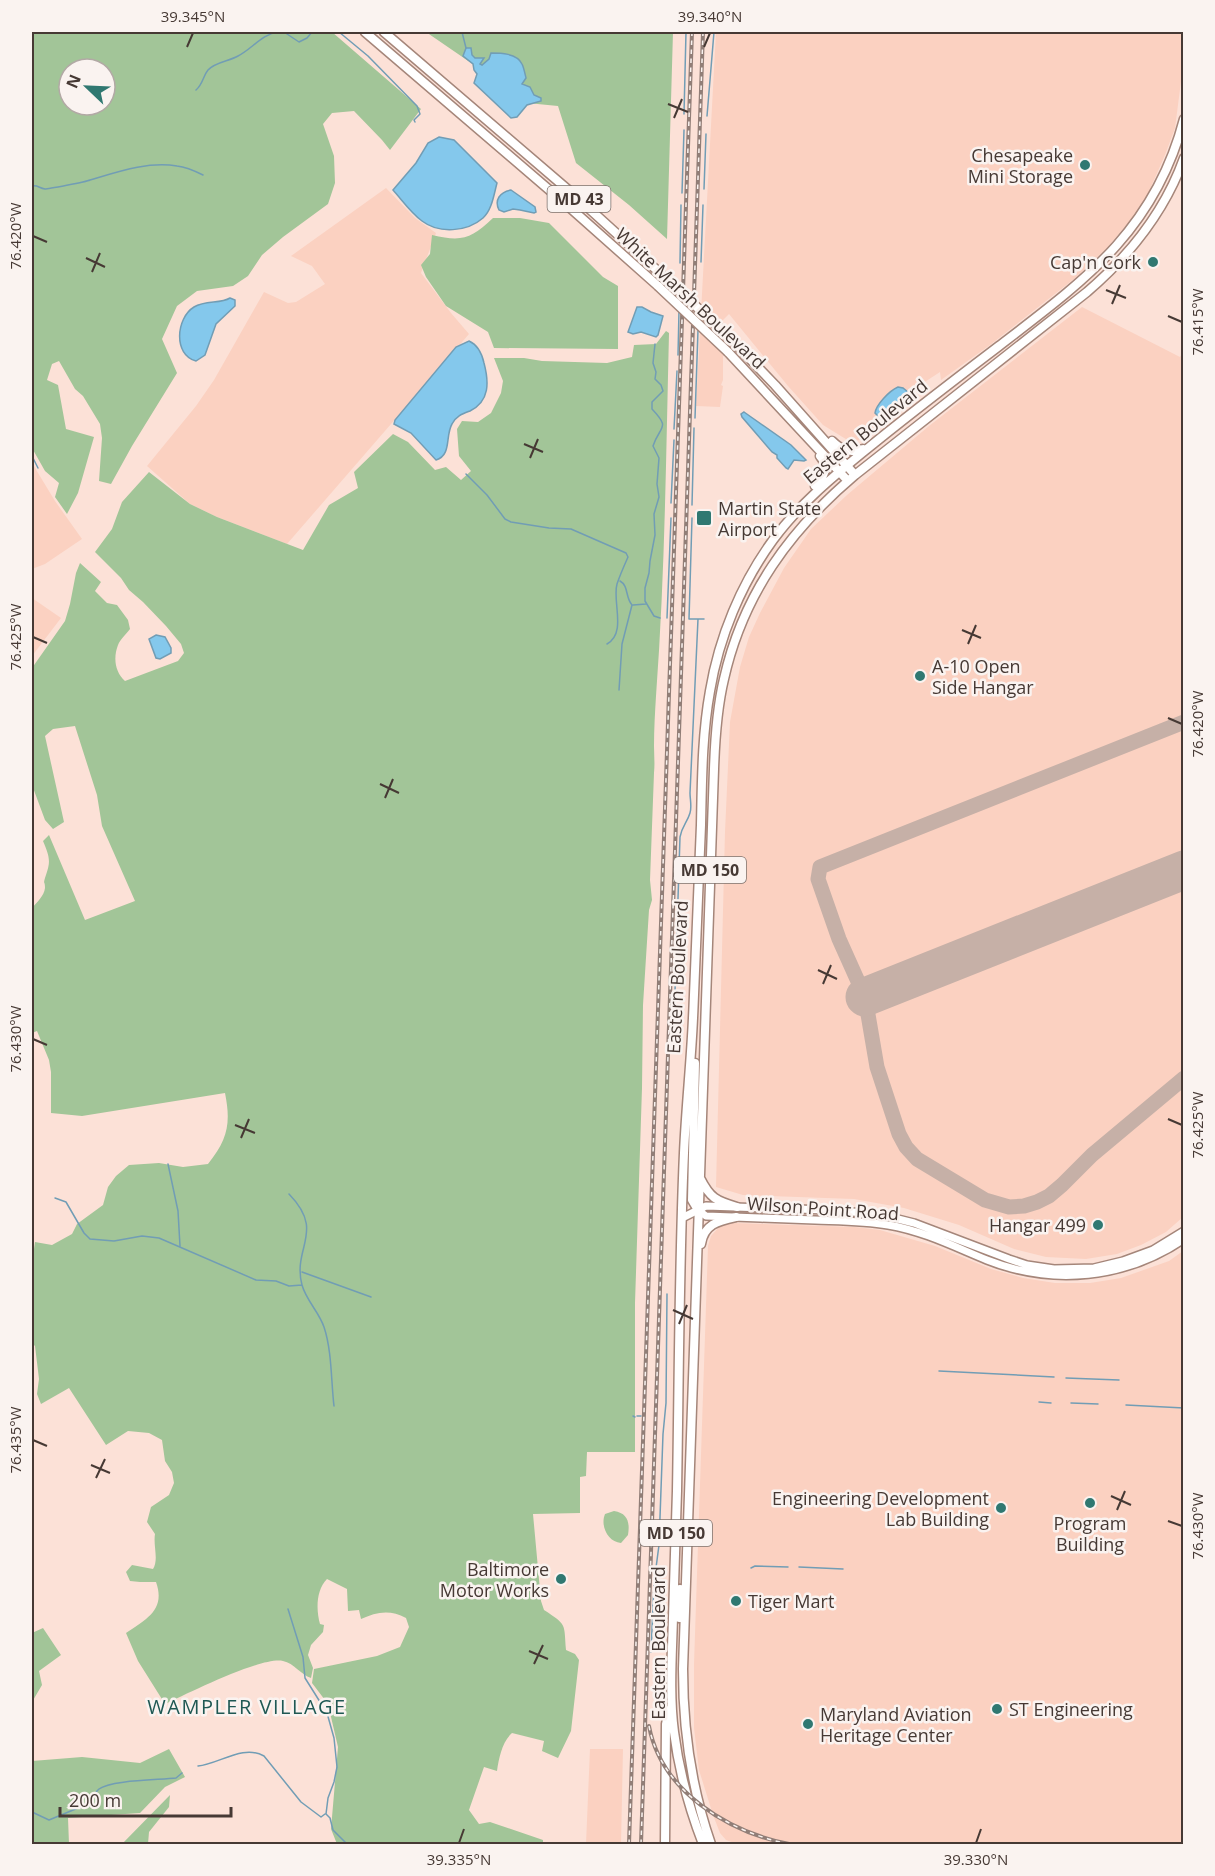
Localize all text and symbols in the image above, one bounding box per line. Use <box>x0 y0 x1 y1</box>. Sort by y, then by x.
text: 39.345°N <box>161 6 225 26</box>
text: 39.340°N <box>678 6 742 26</box>
north arrow <box>57 57 117 117</box>
text: N <box>61 71 86 91</box>
place label: Chesapeake Mini Storage <box>968 143 1073 188</box>
marker: Chesapeake Mini Storage <box>1078 158 1092 172</box>
road number: MD 43 <box>548 186 610 212</box>
text: 76.420°W <box>5 202 25 270</box>
street label: White Marsh Boulevard <box>611 222 771 374</box>
place label: Cap'n Cork <box>1050 250 1142 274</box>
marker: Cap'n Cork <box>1146 255 1160 269</box>
text: 76.415°W <box>1187 288 1207 356</box>
street label: Eastern Boulevard <box>798 373 932 489</box>
place label: Martin State Airport <box>718 496 821 541</box>
marker: Martin State Airport <box>695 509 713 527</box>
text: 76.425°W <box>5 603 25 671</box>
place label: A-10 Open Side Hangar <box>932 654 1034 699</box>
marker: A-10 Open Side Hangar <box>913 669 927 683</box>
text: 76.420°W <box>1187 690 1207 758</box>
road number: MD 150 <box>674 857 746 883</box>
street label: Eastern Boulevard <box>661 900 693 1054</box>
text: 76.430°W <box>5 1005 25 1073</box>
text: 76.425°W <box>1187 1091 1207 1159</box>
street label: Wilson Point Road <box>746 1191 900 1225</box>
place label: Hangar 499 <box>989 1213 1086 1237</box>
marker: Hangar 499 <box>1091 1218 1105 1232</box>
text: 76.435°W <box>5 1406 25 1474</box>
place label: Engineering Development Lab Building <box>772 1486 989 1531</box>
text: 76.430°W <box>1187 1492 1207 1560</box>
marker: Program Building <box>1083 1496 1097 1510</box>
marker: Engineering Development Lab Building <box>994 1501 1008 1515</box>
place label: Program Building <box>1054 1511 1126 1556</box>
road number: MD 150 <box>640 1520 712 1546</box>
place label: Baltimore Motor Works <box>440 1557 549 1602</box>
street label: Eastern Boulevard <box>646 1566 670 1720</box>
marker: Baltimore Motor Works <box>554 1572 568 1586</box>
place label: Tiger Mart <box>748 1589 834 1613</box>
marker: Tiger Mart <box>729 1594 743 1608</box>
district label: WAMPLER VILLAGE <box>147 1693 347 1720</box>
place label: ST Engineering <box>1009 1697 1133 1721</box>
place label: Maryland Aviation Heritage Center <box>820 1702 972 1747</box>
marker: ST Engineering <box>990 1702 1004 1716</box>
marker: Maryland Aviation Heritage Center <box>801 1717 815 1731</box>
scale bar <box>60 1780 231 1818</box>
text: 200 m <box>69 1788 121 1812</box>
text: 39.335°N <box>427 1849 491 1869</box>
text: 39.330°N <box>944 1849 1008 1869</box>

